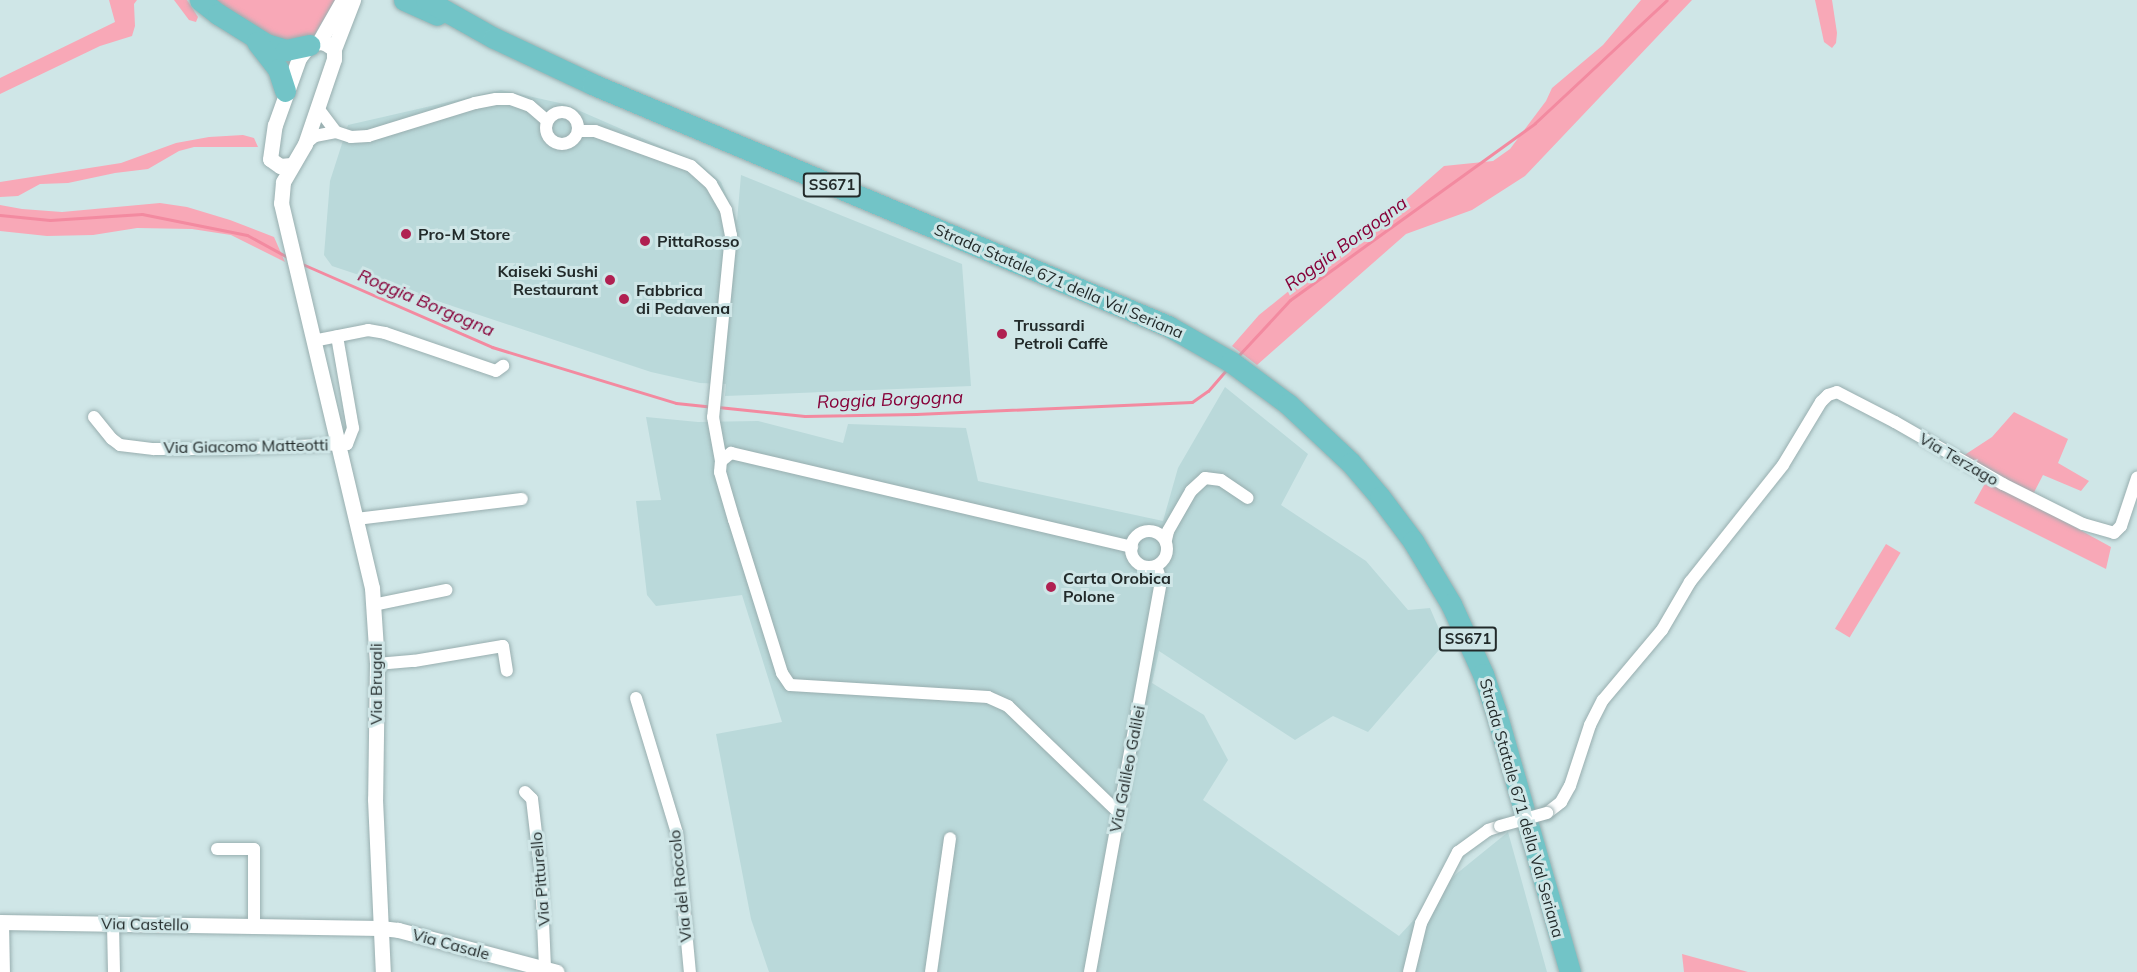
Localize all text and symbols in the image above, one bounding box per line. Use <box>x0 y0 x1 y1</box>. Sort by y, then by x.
road number: SS671 <box>802 173 862 197</box>
water label: Roggia Borgogna <box>1280 192 1412 296</box>
street label: Strada Statale 671 della Val Seriana <box>932 220 1186 342</box>
place label: Pro-M Store <box>418 224 510 244</box>
marker: Pro-M Store <box>399 227 413 241</box>
place label: PittaRosso <box>657 231 739 251</box>
marker: PittaRosso <box>638 234 652 248</box>
place label: Kaiseki Sushi Restaurant <box>497 261 598 299</box>
water label: Roggia Borgogna <box>354 264 498 342</box>
marker: Kaiseki Sushi Restaurant <box>603 273 617 287</box>
place label: Fabbrica di Pedavena <box>636 280 730 318</box>
marker: Fabbrica di Pedavena <box>617 292 631 306</box>
place label: Trussardi Petroli Caffè <box>1014 315 1108 353</box>
marker: Trussardi Petroli Caffè <box>995 327 1009 341</box>
water label: Roggia Borgogna <box>817 387 963 413</box>
street label: Via Terzago <box>1916 429 2002 489</box>
street label: Via Giacomo Matteotti <box>163 435 329 457</box>
place label: Carta Orobica Polone <box>1063 568 1171 606</box>
marker: Carta Orobica Polone <box>1044 580 1058 594</box>
road number: SS671 <box>1438 627 1498 651</box>
street label: Via Brugali <box>366 643 386 725</box>
street label: Strada Statale 671 della Val Seriana <box>1476 676 1568 940</box>
street label: Via Galileo Galilei <box>1105 704 1149 834</box>
street label: Via del Roccolo <box>665 829 695 943</box>
street label: Via Pitturello <box>526 831 554 927</box>
street label: Via Castello <box>101 914 189 934</box>
street label: Via Casale <box>410 924 492 964</box>

